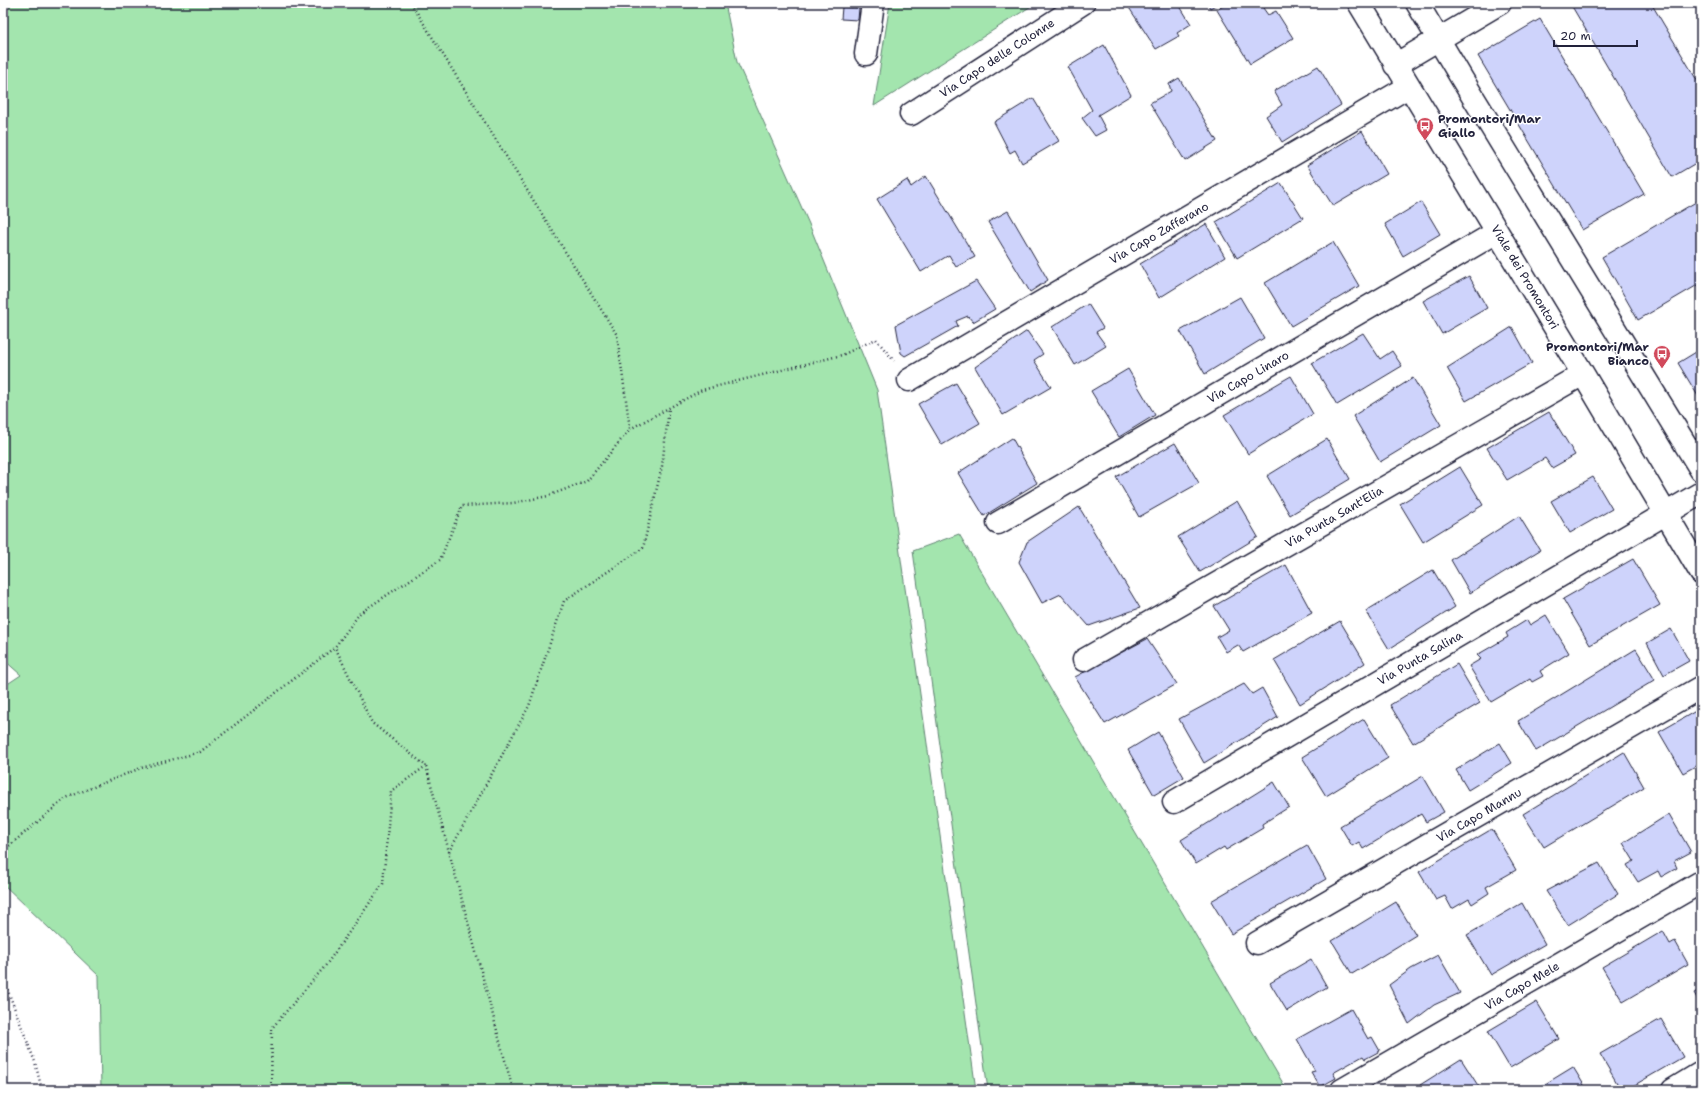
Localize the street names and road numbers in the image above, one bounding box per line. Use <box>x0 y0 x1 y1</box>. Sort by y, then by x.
street label: Via Capo delle Colonne <box>936 15 1058 101</box>
street label: Via Capo Zafferano <box>1107 198 1211 268</box>
street label: Viale dei Promontori <box>1487 222 1563 332</box>
street label: Via Capo Linaro <box>1204 347 1292 407</box>
street label: Via Punta Sant'Elia <box>1282 482 1386 552</box>
street label: Via Punta Salina <box>1375 627 1466 689</box>
street label: Via Capo Mannu <box>1433 784 1525 846</box>
street label: Via Capo Mele <box>1482 958 1563 1014</box>

